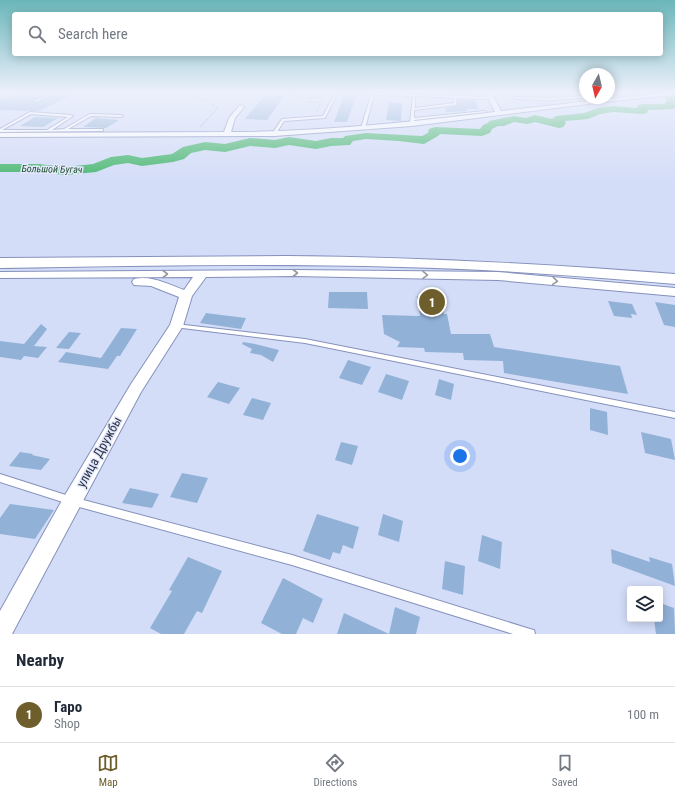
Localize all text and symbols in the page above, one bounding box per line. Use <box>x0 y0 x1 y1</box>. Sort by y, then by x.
search box <box>12 12 663 56</box>
icon: search <box>26 23 48 45</box>
text: Search here <box>58 25 128 43</box>
north arrow <box>579 68 615 104</box>
water label: Большой Бугач <box>21 163 83 175</box>
one-way arrow <box>292 269 298 277</box>
one-way arrow <box>162 270 168 278</box>
one-way arrow <box>422 271 428 279</box>
one-way arrow <box>552 276 558 285</box>
pin: 1 <box>419 287 445 317</box>
street label: улица Дружбы <box>73 414 125 490</box>
your location <box>450 446 470 466</box>
map controls <box>627 586 663 622</box>
button: layers <box>627 586 663 622</box>
text: Nearby <box>16 650 64 670</box>
text: Гаро <box>54 698 82 716</box>
text: 1 <box>26 707 32 722</box>
text: 100 m <box>627 707 659 722</box>
text: Shop <box>54 716 80 731</box>
tab: Map <box>97 752 119 789</box>
tab: Directions <box>313 752 357 789</box>
tab: Saved <box>552 752 578 789</box>

